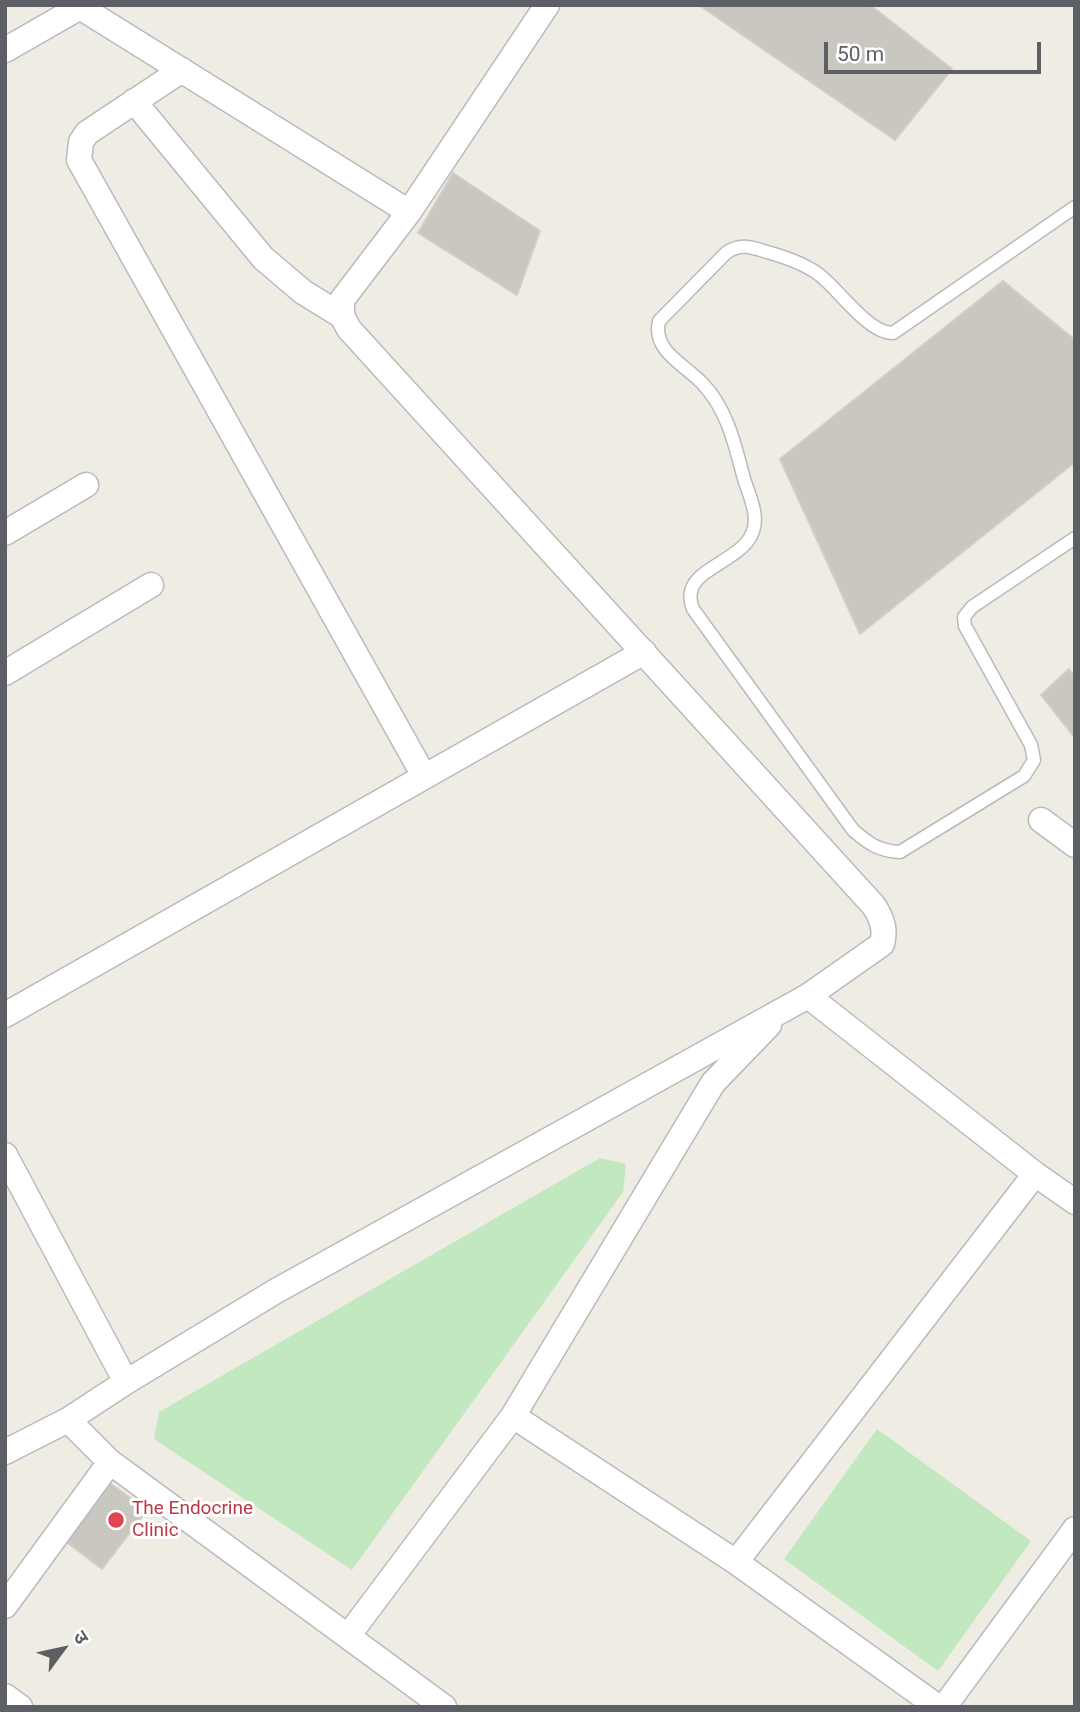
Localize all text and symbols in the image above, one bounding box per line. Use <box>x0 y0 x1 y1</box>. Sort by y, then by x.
scale bar <box>828 28 1045 72</box>
text: 50 m <box>837 42 884 66</box>
place label: The Endocrine Clinic <box>132 1498 253 1542</box>
marker: The Endocrine Clinic <box>106 1510 126 1530</box>
north arrow <box>28 1614 98 1684</box>
text: उ <box>68 1626 94 1648</box>

